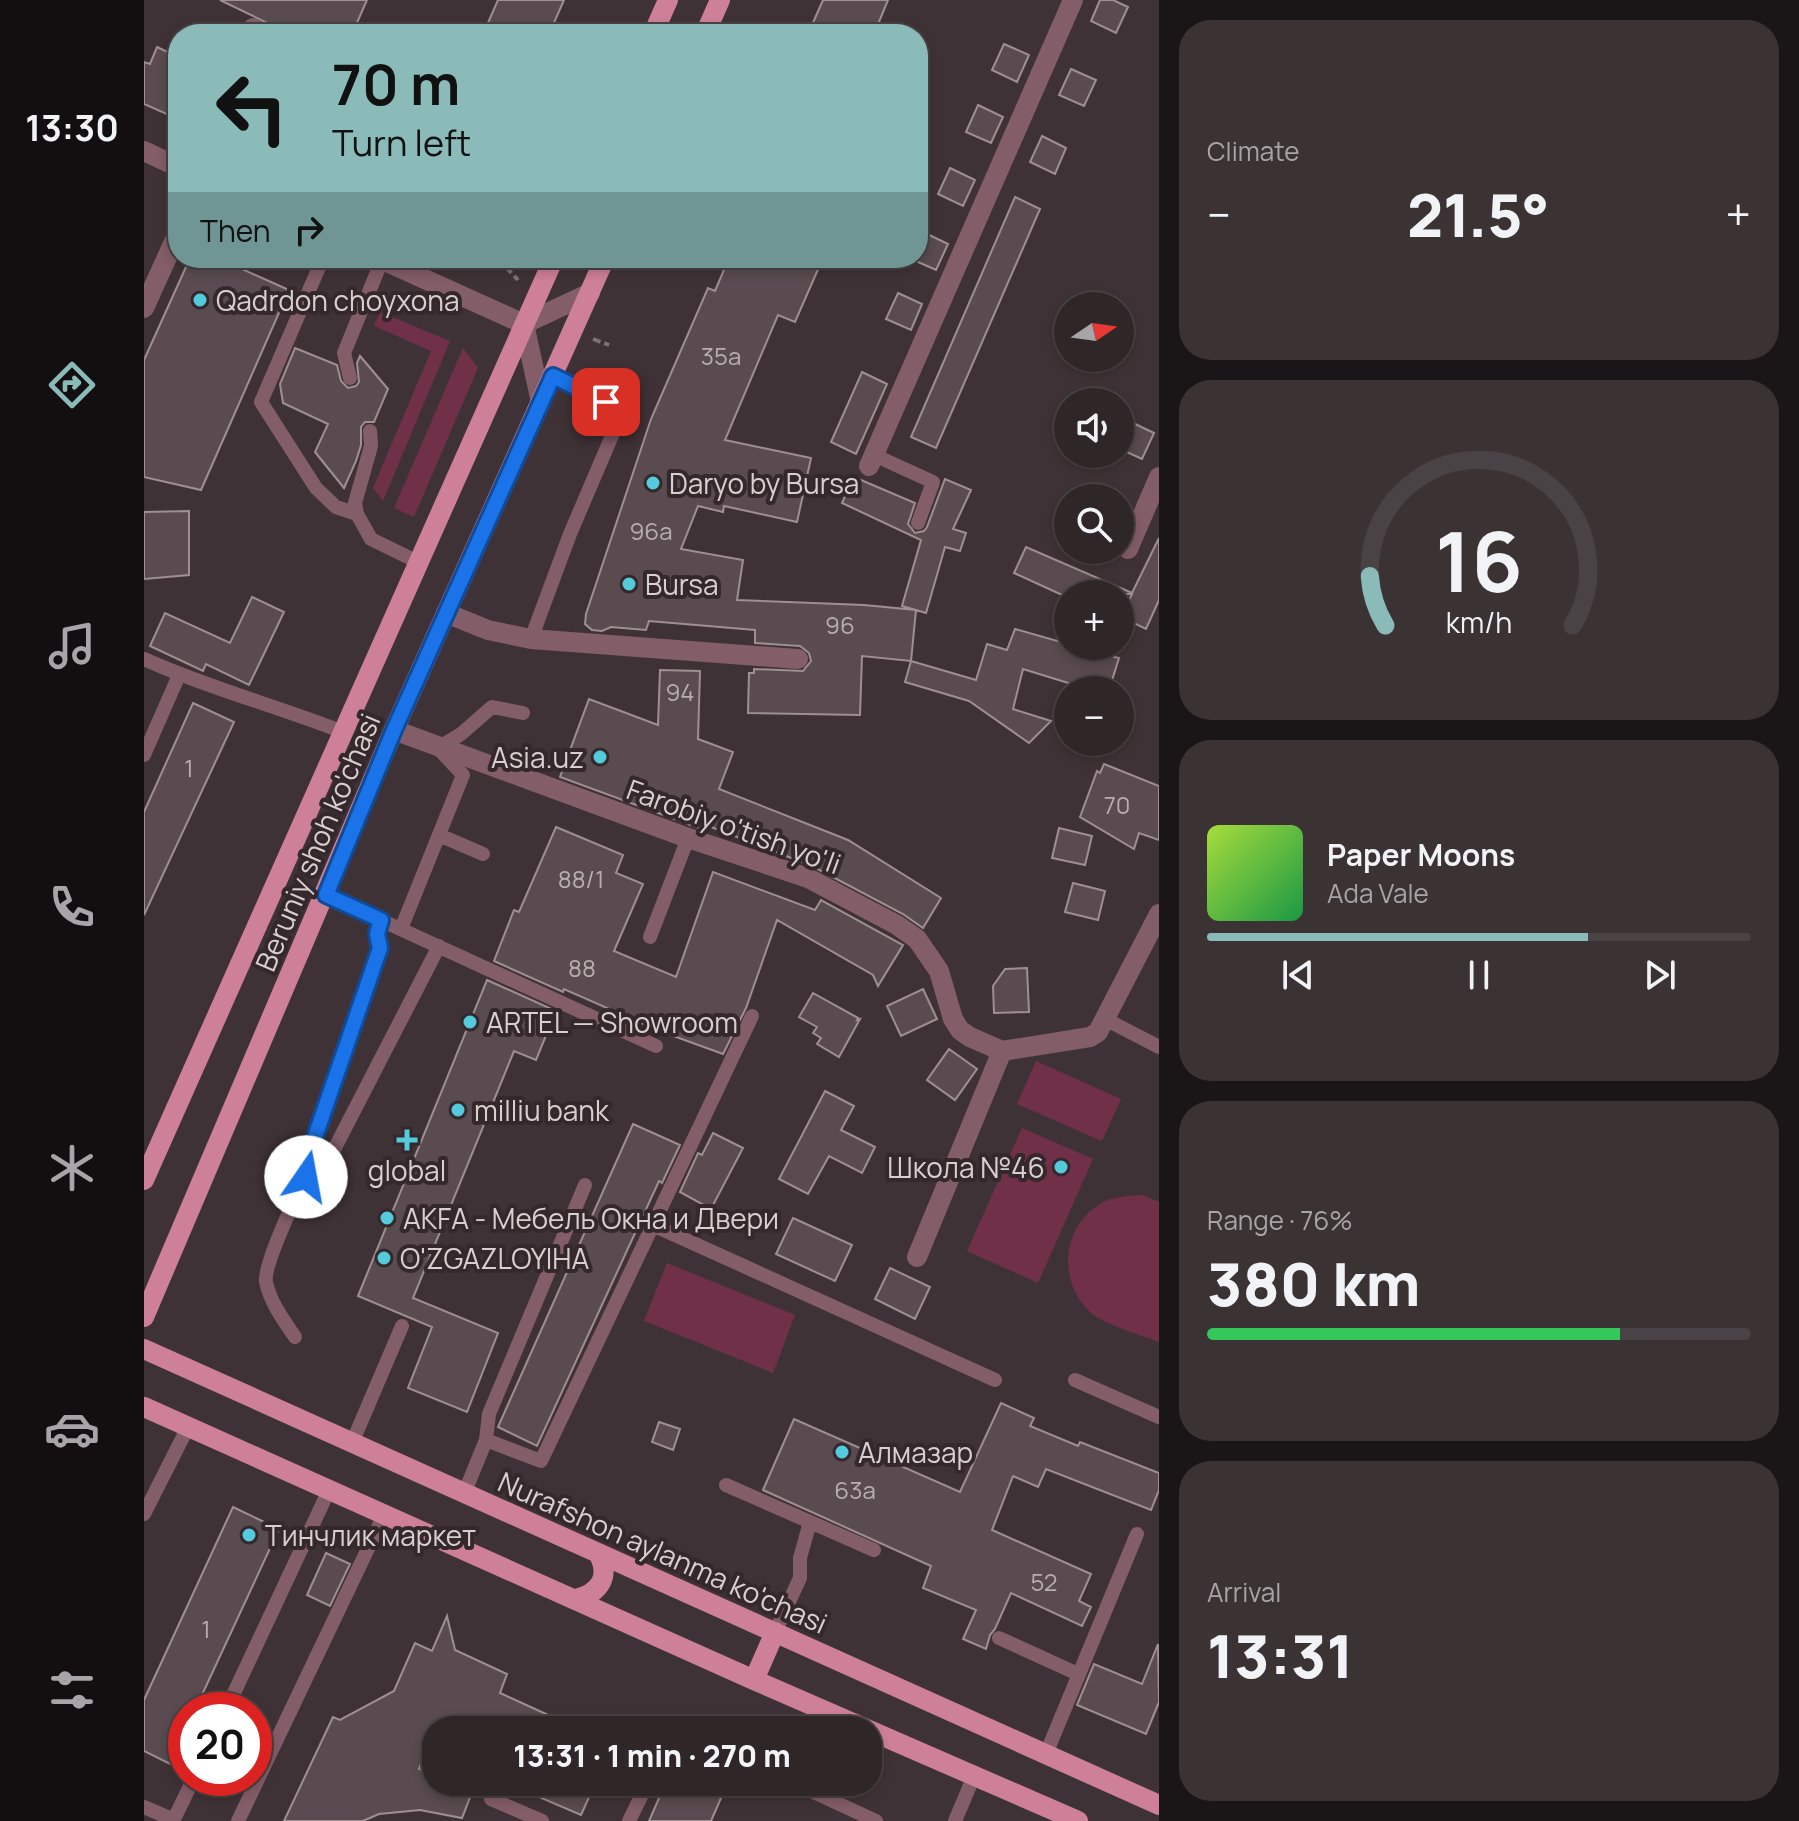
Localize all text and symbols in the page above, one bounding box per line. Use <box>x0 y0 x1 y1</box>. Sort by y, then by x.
text: 70 m <box>332 45 460 122</box>
icon: left <box>200 56 304 160</box>
text: 13:30 <box>25 103 119 152</box>
text: Turn left <box>332 118 471 167</box>
text: Climate <box>1207 133 1299 169</box>
text: 21.5° <box>1407 173 1550 255</box>
text: − <box>1207 184 1231 244</box>
text: + <box>1726 184 1751 244</box>
icon: right <box>287 208 331 252</box>
text: Then <box>200 210 271 251</box>
place label: Qadrdon choyxona <box>216 281 459 319</box>
marker: Qadrdon choyxona <box>191 291 209 309</box>
north arrow <box>1054 292 1134 372</box>
map controls <box>1054 292 1134 756</box>
house number: 35a <box>701 339 741 372</box>
icon: directions <box>44 357 100 413</box>
pin <box>572 368 640 436</box>
icon: arrive <box>584 380 628 424</box>
button: sound <box>1054 388 1134 468</box>
place label: Daryo by Bursa <box>669 464 859 502</box>
marker: Daryo by Bursa <box>644 474 662 492</box>
button: search <box>1054 484 1134 564</box>
text: 16 <box>1435 503 1523 617</box>
house number: 96a <box>629 514 673 547</box>
place label: Bursa <box>645 565 719 603</box>
marker: Bursa <box>620 575 638 593</box>
button: + <box>1054 580 1134 660</box>
text: km/h <box>1446 603 1512 642</box>
house number: 96 <box>825 608 855 641</box>
icon: music <box>44 618 100 674</box>
house number: 94 <box>665 675 695 708</box>
button: − <box>1054 676 1134 756</box>
street label: Beruniy shoh ko'chasi <box>246 707 388 977</box>
place label: Asia.uz <box>491 738 584 776</box>
marker: Asia.uz <box>591 748 609 766</box>
house number: 1 <box>184 751 194 784</box>
street label: Farobiy o'tish yo'li <box>622 770 846 882</box>
house number: 70 <box>1104 788 1130 821</box>
text: Paper Moons <box>1327 834 1515 875</box>
house number: 88/1 <box>558 862 604 895</box>
text: Ada Vale <box>1327 875 1429 911</box>
icon: phone <box>44 879 100 935</box>
house number: 88 <box>568 951 596 984</box>
icon: previous <box>1276 953 1320 997</box>
icon: pause <box>1457 953 1501 997</box>
icon: next <box>1638 953 1682 997</box>
place label: ARTEL — Showroom <box>486 1003 738 1041</box>
marker: ARTEL — Showroom <box>461 1013 479 1031</box>
place label: milliu bank <box>474 1091 610 1129</box>
marker: milliu bank <box>449 1101 467 1119</box>
marker: global <box>398 1131 416 1149</box>
position arrow <box>264 1135 348 1219</box>
icon: climate <box>44 1140 100 1196</box>
place label: Школа №46 <box>887 1148 1045 1186</box>
place label: global <box>368 1151 446 1189</box>
marker: Школа №46 <box>1052 1158 1070 1176</box>
place label: AKFA - Мебель Окна и Двери <box>403 1199 779 1237</box>
text: Range · 76% <box>1207 1202 1353 1238</box>
marker: AKFA - Мебель Окна и Двери <box>378 1209 396 1227</box>
place label: O'ZGAZLOYIHA <box>400 1239 589 1277</box>
text: 380 km <box>1207 1242 1420 1324</box>
marker: O'ZGAZLOYIHA <box>375 1249 393 1267</box>
icon: car <box>44 1401 100 1457</box>
place label: Алмазар <box>858 1433 973 1471</box>
marker: Алмазар <box>833 1443 851 1461</box>
street label: Nurafshon aylanma ko'chasi <box>493 1462 833 1642</box>
house number: 63a <box>834 1473 876 1506</box>
place label: Тинчлик маркет <box>265 1516 476 1554</box>
marker: Тинчлик маркет <box>240 1526 258 1544</box>
house number: 52 <box>1031 1565 1057 1598</box>
text: Arrival <box>1207 1574 1281 1610</box>
house number: 1 <box>201 1612 211 1645</box>
text: 13:31 <box>1207 1614 1354 1696</box>
icon: filters <box>44 1662 100 1718</box>
speed limit sign: 20 <box>168 1692 272 1796</box>
text: 13:31 · 1 min · 270 m <box>513 1735 791 1776</box>

